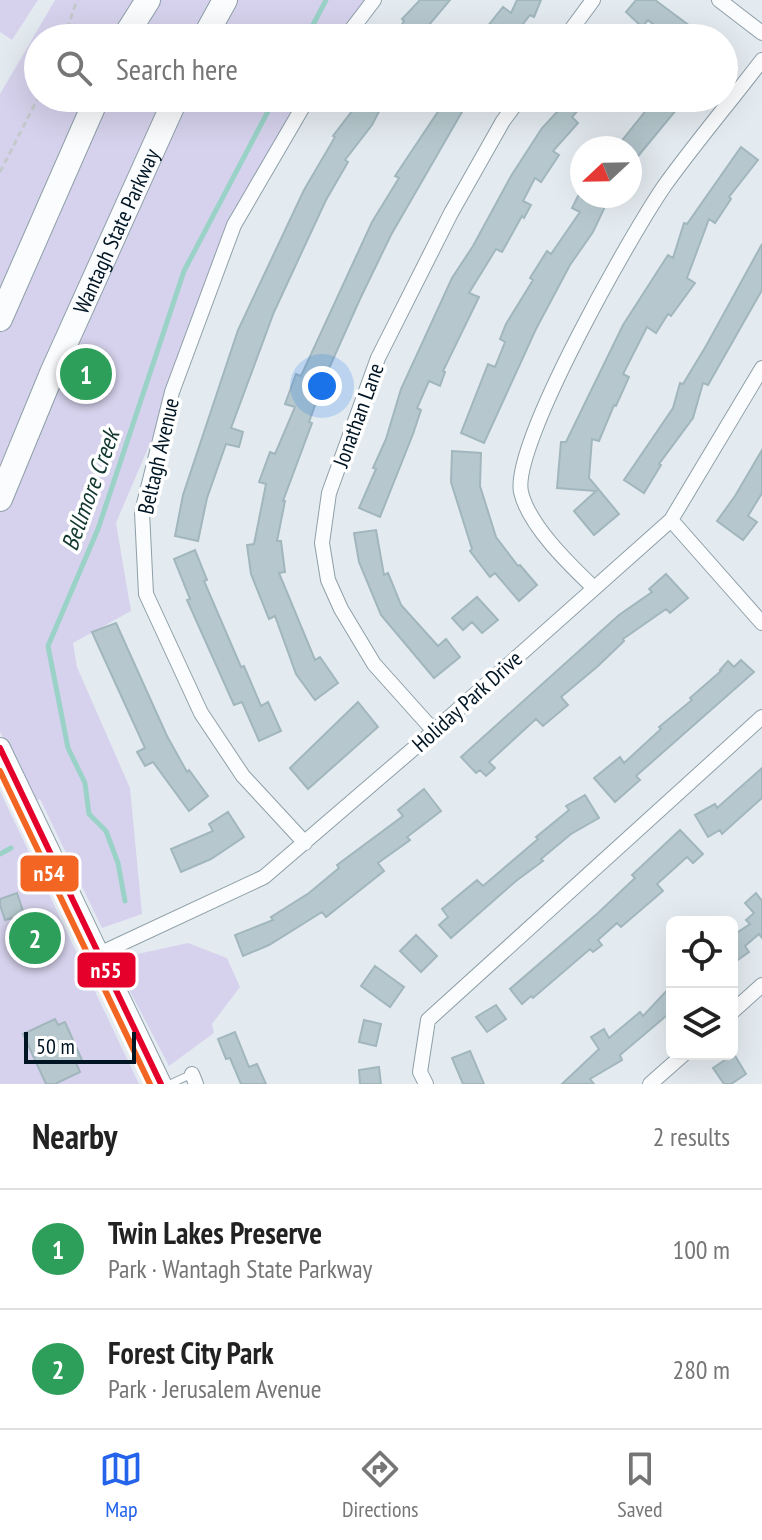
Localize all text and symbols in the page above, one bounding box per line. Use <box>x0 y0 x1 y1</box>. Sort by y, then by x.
search box <box>24 24 738 112</box>
icon: search <box>52 46 96 90</box>
text: Search here <box>116 49 238 88</box>
north arrow <box>570 136 642 208</box>
street label: Wantagh State Parkway <box>67 144 166 318</box>
pin: 1 <box>60 344 112 404</box>
street label: Jonathan Lane <box>326 359 390 472</box>
your location <box>302 366 342 406</box>
street label: Beltagh Avenue <box>131 395 185 517</box>
water label: Bellmore Creek <box>54 423 127 555</box>
street label: Holiday Park Drive <box>406 644 528 758</box>
line badge: n54 <box>19 854 80 893</box>
text: n54 <box>34 859 65 887</box>
pin: 2 <box>9 908 61 968</box>
map controls <box>666 916 738 1060</box>
button: locate <box>666 916 738 988</box>
line badge: n55 <box>76 951 137 989</box>
text: n55 <box>91 956 121 984</box>
button: layers <box>666 988 738 1060</box>
scale bar <box>24 1028 136 1064</box>
text: 50 m <box>36 1032 75 1060</box>
text: Nearby <box>32 1114 117 1158</box>
text: 2 results <box>653 1120 730 1153</box>
text: Twin Lakes Preserve <box>108 1213 322 1252</box>
text: 1 <box>52 1233 64 1266</box>
text: 100 m <box>672 1233 730 1266</box>
text: Park · Wantagh State Parkway <box>108 1252 372 1285</box>
text: Forest City Park <box>108 1333 274 1372</box>
text: 2 <box>52 1353 64 1386</box>
text: 280 m <box>672 1353 730 1386</box>
text: Park · Jerusalem Avenue <box>108 1372 321 1405</box>
tab: Map <box>99 1447 143 1523</box>
tab: Directions <box>342 1447 419 1523</box>
tab: Saved <box>617 1447 663 1523</box>

